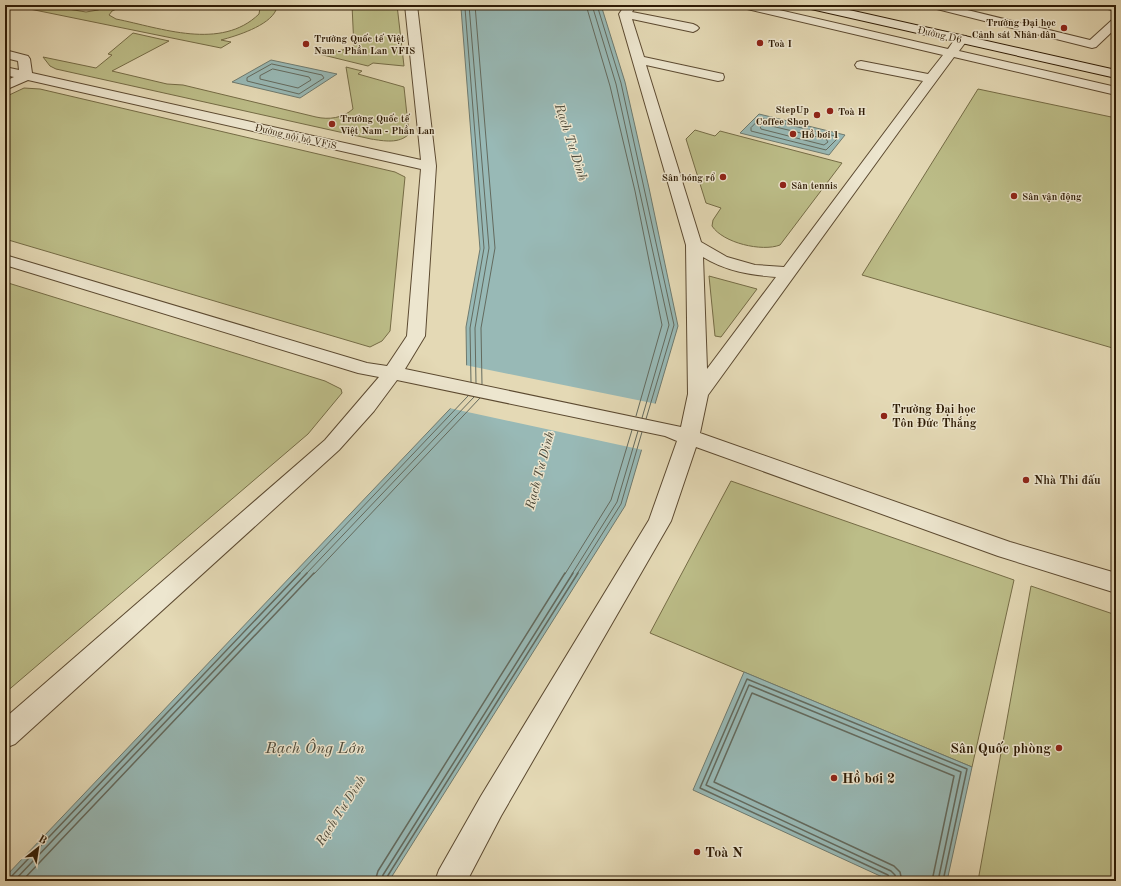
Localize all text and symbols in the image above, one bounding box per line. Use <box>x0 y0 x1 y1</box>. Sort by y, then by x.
place label: Trường Đại học Cảnh sát Nhân dân <box>972 18 1056 40</box>
marker: Trường Đại học Cảnh sát Nhân dân <box>1059 23 1069 33</box>
street label: Đường D6 <box>917 25 963 45</box>
place label: Trường Quốc tế Việt Nam - Phần Lan VFIS <box>314 33 415 56</box>
marker: Toà I <box>755 38 765 48</box>
marker: Trường Quốc tế Việt Nam - Phần Lan VFIS <box>301 39 311 49</box>
place label: Toà I <box>768 39 792 49</box>
water label: Rạch Tư Dinh <box>552 101 589 183</box>
place label: StepUp Coffee Shop <box>756 105 809 127</box>
marker: Toà H <box>825 106 835 116</box>
place label: Toà H <box>838 107 866 117</box>
marker: StepUp Coffee Shop <box>812 110 822 120</box>
place label: Trường Quốc tế Việt Nam - Phần Lan <box>340 113 435 136</box>
marker: Trường Quốc tế Việt Nam - Phần Lan <box>327 119 337 129</box>
street label: Đường nội bộ VFiS <box>254 123 338 152</box>
marker: Hồ bơi 1 <box>788 129 798 139</box>
place label: Hồ bơi 1 <box>801 129 839 140</box>
place label: Sân bóng rổ <box>662 172 715 183</box>
marker: Sân bóng rổ <box>718 172 728 182</box>
marker: Sân tennis <box>778 180 788 190</box>
place label: Sân tennis <box>791 181 837 191</box>
marker: Sân vận động <box>1009 191 1019 201</box>
place label: Sân vận động <box>1022 192 1082 202</box>
place label: Trường Đại học Tôn Đức Thắng <box>892 404 977 430</box>
marker: Trường Đại học Tôn Đức Thắng <box>879 411 889 421</box>
water label: Rạch Tư Dinh <box>524 430 557 512</box>
place label: Nhà Thi đấu <box>1034 474 1101 487</box>
marker: Nhà Thi đấu <box>1021 475 1031 485</box>
water label: Rạch Ông Lớn <box>264 738 365 757</box>
place label: Sân Quốc phòng <box>950 741 1051 756</box>
marker: Sân Quốc phòng <box>1054 743 1064 753</box>
place label: Hồ bơi 2 <box>842 770 895 786</box>
water label: Rạch Tư Dinh <box>313 773 369 849</box>
marker: Hồ bơi 2 <box>829 773 839 783</box>
north arrow <box>18 828 58 868</box>
text: B <box>36 834 49 847</box>
place label: Toà N <box>705 846 743 860</box>
marker: Toà N <box>692 847 702 857</box>

